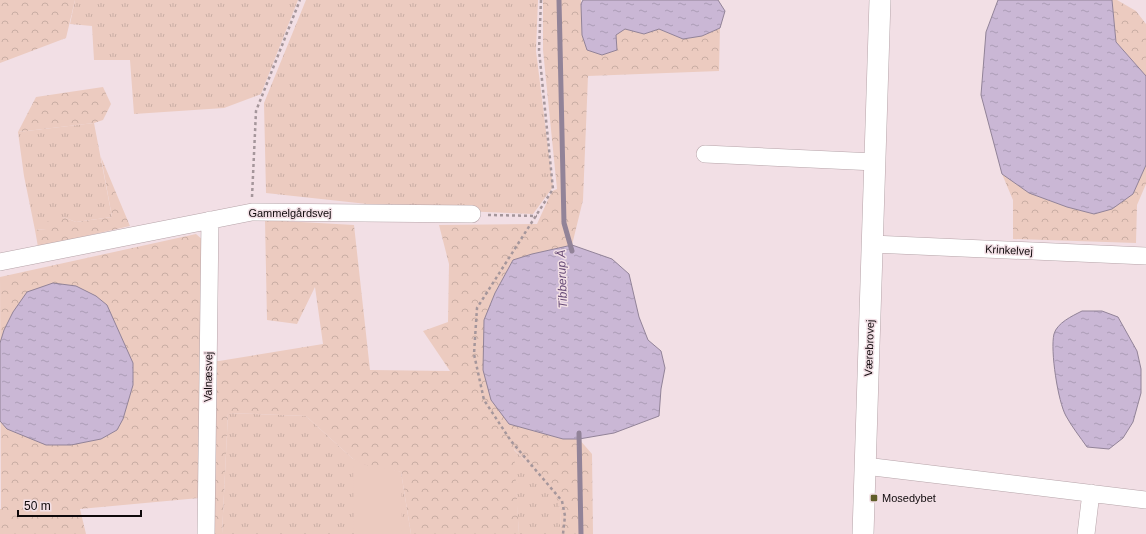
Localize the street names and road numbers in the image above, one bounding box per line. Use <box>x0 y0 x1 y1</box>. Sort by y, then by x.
street label: Gammelgårdsvej <box>248 207 332 219</box>
street label: Krinkelvej <box>985 243 1033 257</box>
street label: Værebrovej <box>862 319 876 377</box>
street label: Valnæsvej <box>202 352 214 402</box>

